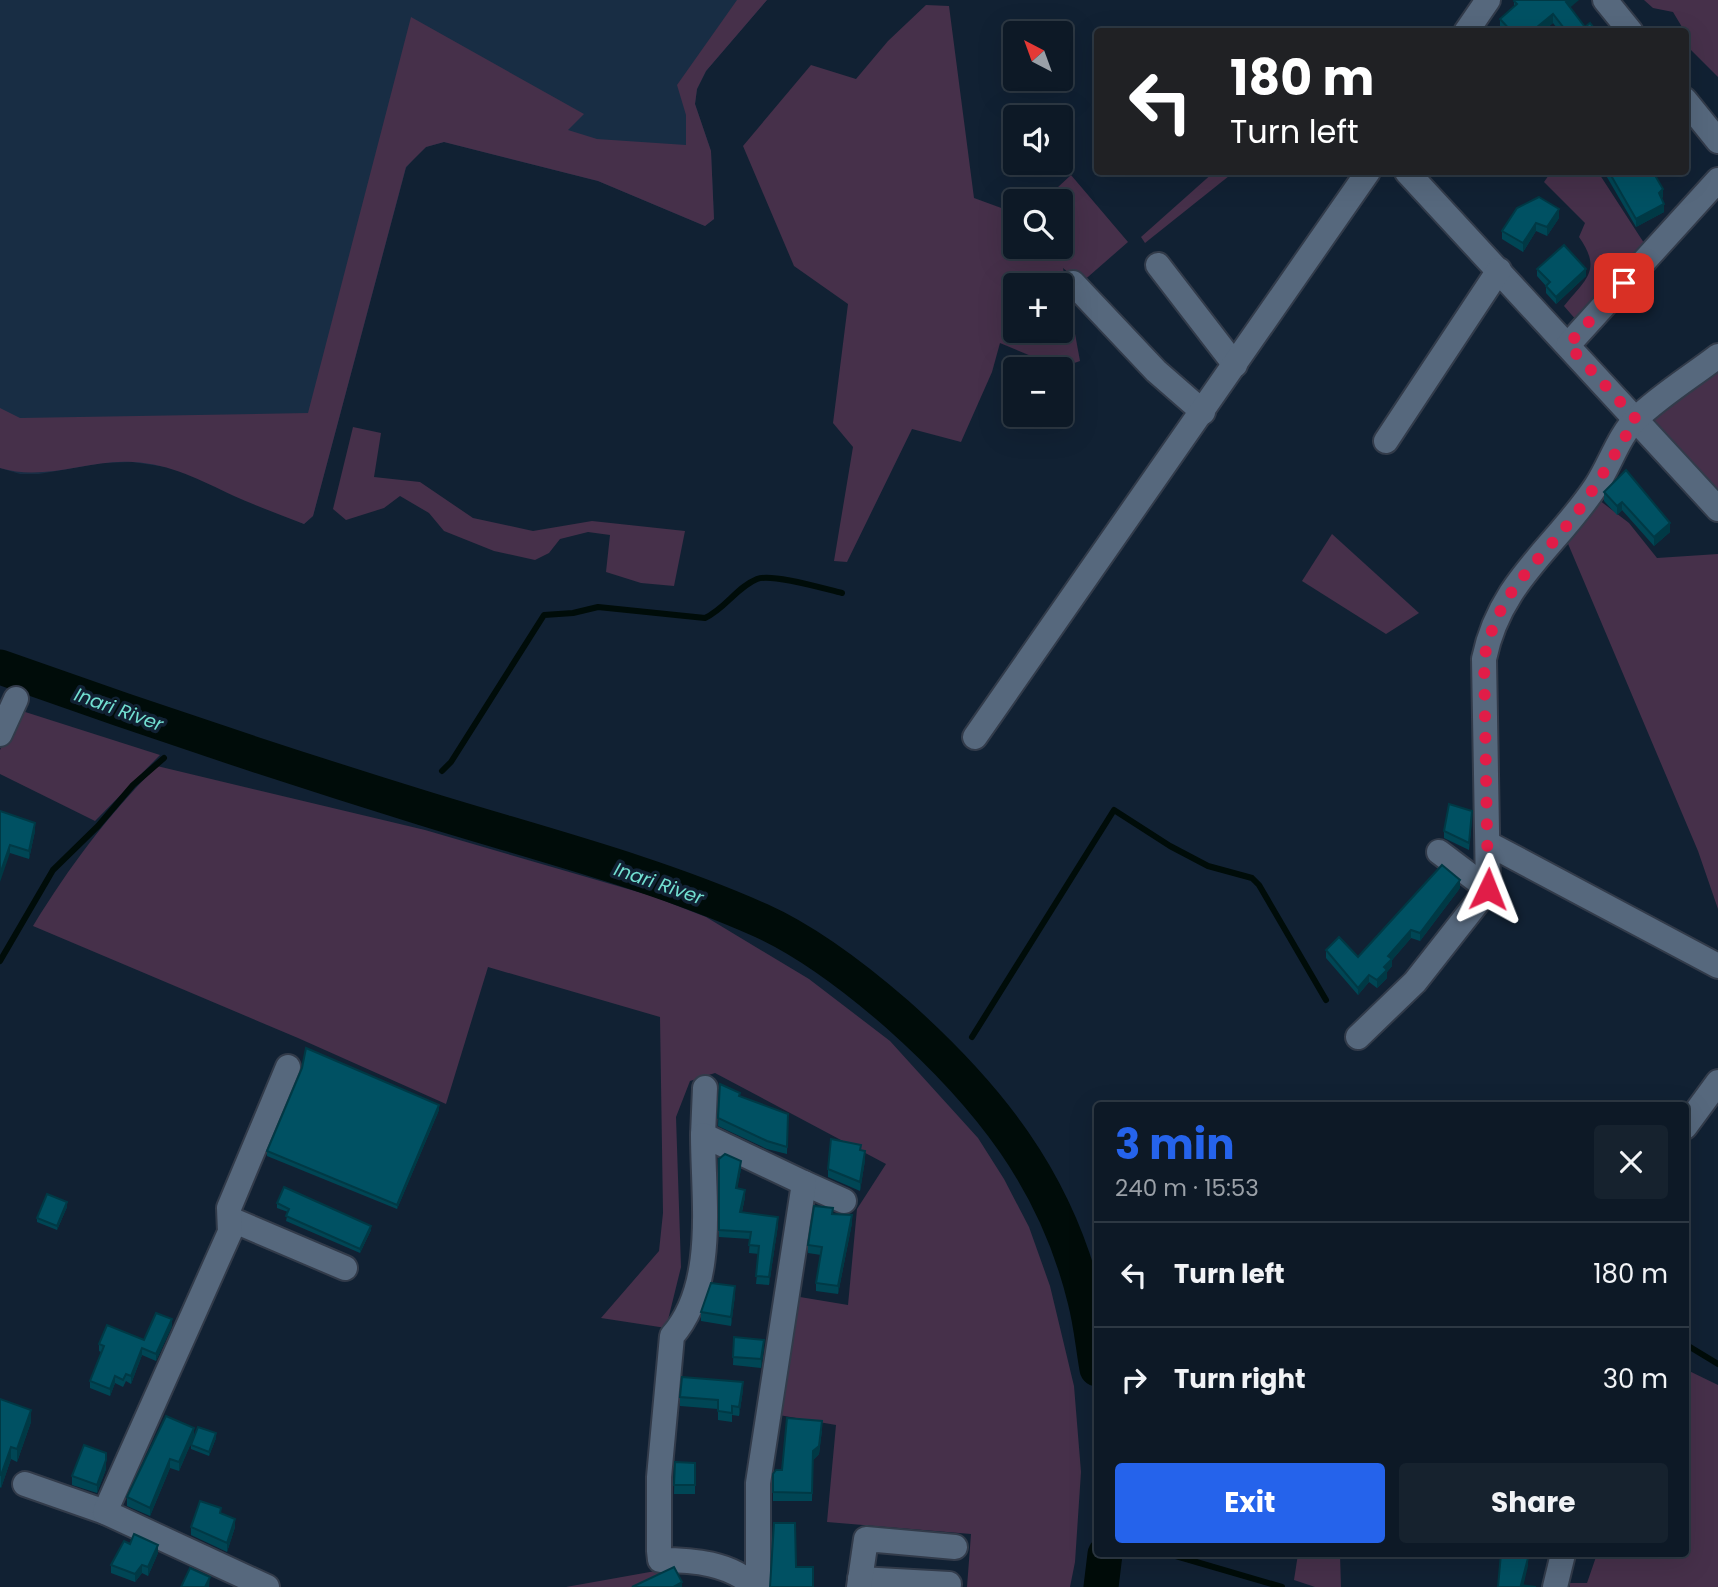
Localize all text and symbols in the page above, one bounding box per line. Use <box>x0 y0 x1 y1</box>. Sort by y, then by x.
north arrow <box>1003 21 1073 91</box>
map controls <box>1003 21 1073 427</box>
text: 180 m <box>1230 44 1374 112</box>
icon: left <box>1115 56 1206 147</box>
button: sound <box>1003 105 1073 175</box>
text: Turn left <box>1230 109 1359 154</box>
button: search <box>1003 189 1073 259</box>
pin <box>1594 253 1654 313</box>
icon: arrive <box>1605 264 1643 302</box>
button: + <box>1003 273 1073 343</box>
button: − <box>1003 357 1073 427</box>
water label: Inari River <box>71 681 168 738</box>
position arrow <box>1451 852 1525 926</box>
water label: Inari River <box>611 856 708 912</box>
text: 3 min <box>1115 1115 1235 1174</box>
button: close <box>1594 1125 1668 1199</box>
text: 240 m · 15:53 <box>1115 1172 1259 1204</box>
icon: left <box>1115 1256 1153 1294</box>
text: Turn left <box>1174 1256 1285 1292</box>
text: 180 m <box>1593 1256 1668 1292</box>
icon: right <box>1115 1361 1153 1399</box>
text: Turn right <box>1174 1361 1306 1397</box>
text: 30 m <box>1603 1361 1668 1397</box>
button: Exit <box>1115 1463 1385 1543</box>
button: Share <box>1399 1463 1668 1543</box>

